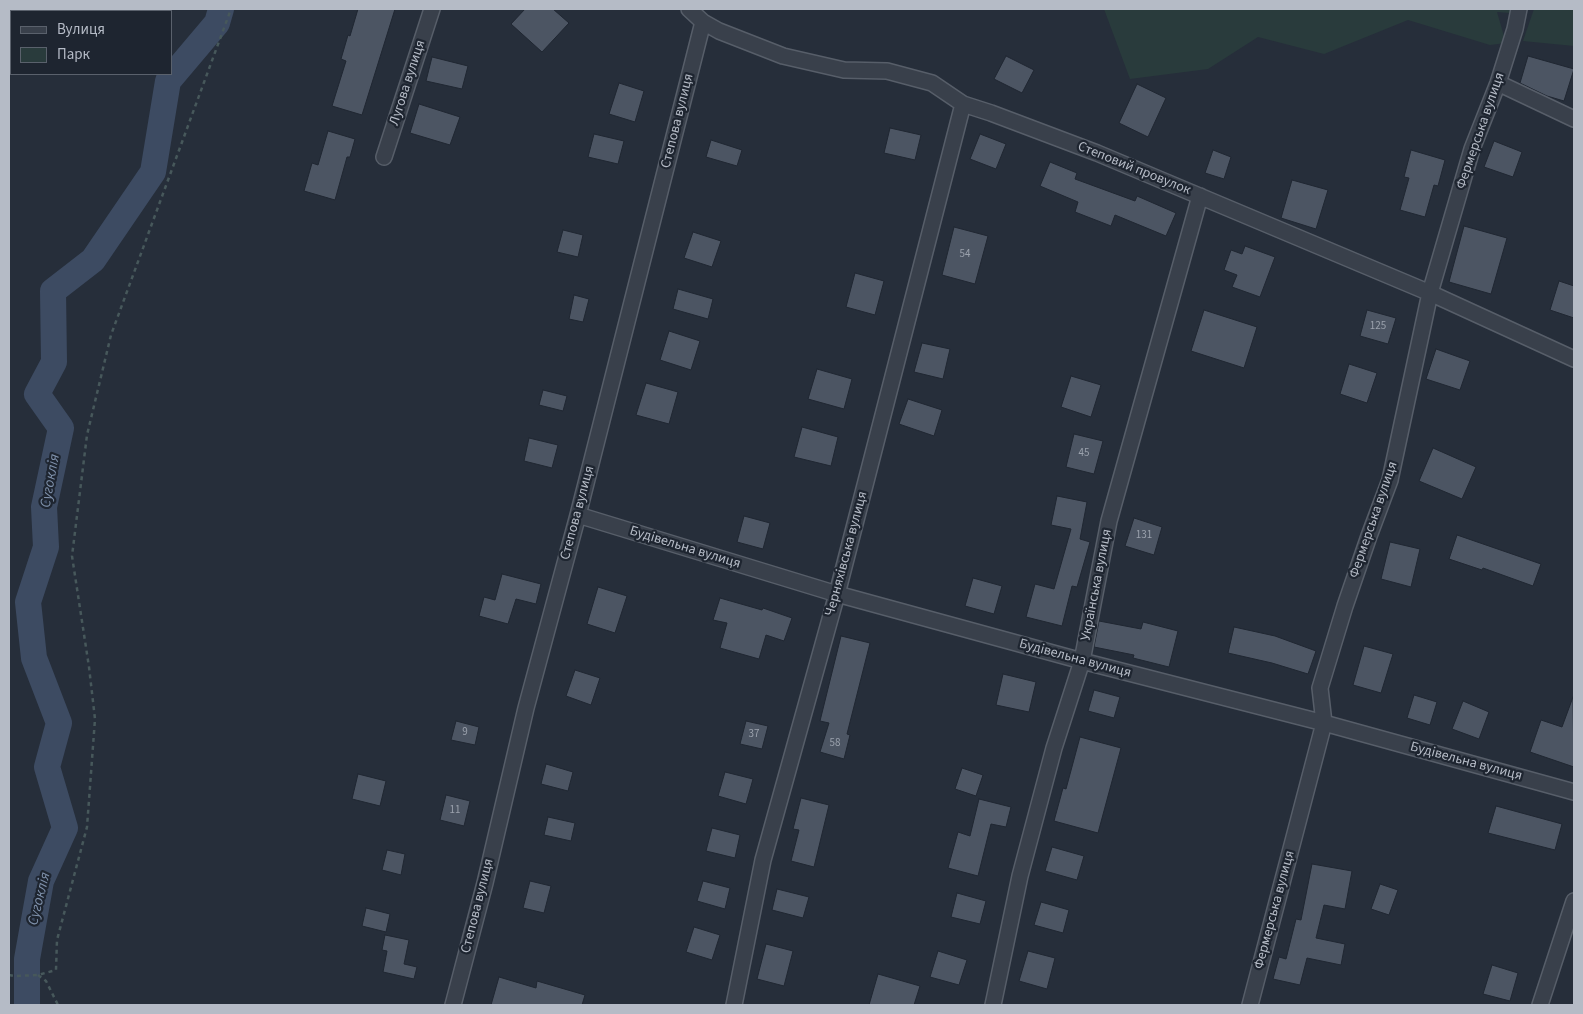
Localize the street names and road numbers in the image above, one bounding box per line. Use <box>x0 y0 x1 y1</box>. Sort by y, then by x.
street label: Лугова вулиця <box>386 38 430 128</box>
street label: Фермерська вулиця <box>1453 70 1509 192</box>
street label: Степова вулиця <box>658 72 698 170</box>
street label: Степовий провулок <box>1075 139 1193 199</box>
street label: Фермерська вулиця <box>1346 459 1402 581</box>
street label: Степова вулиця <box>557 464 599 562</box>
street label: Черняхівська вулиця <box>822 490 872 618</box>
street label: Будівельна вулиця <box>627 523 743 573</box>
street label: Українська вулиця <box>1078 528 1116 642</box>
street label: Будівельна вулиця <box>1017 636 1133 682</box>
street label: Будівельна вулиця <box>1408 739 1524 785</box>
street label: Фермерська вулиця <box>1251 849 1299 971</box>
street label: Степова вулиця <box>458 857 498 955</box>

